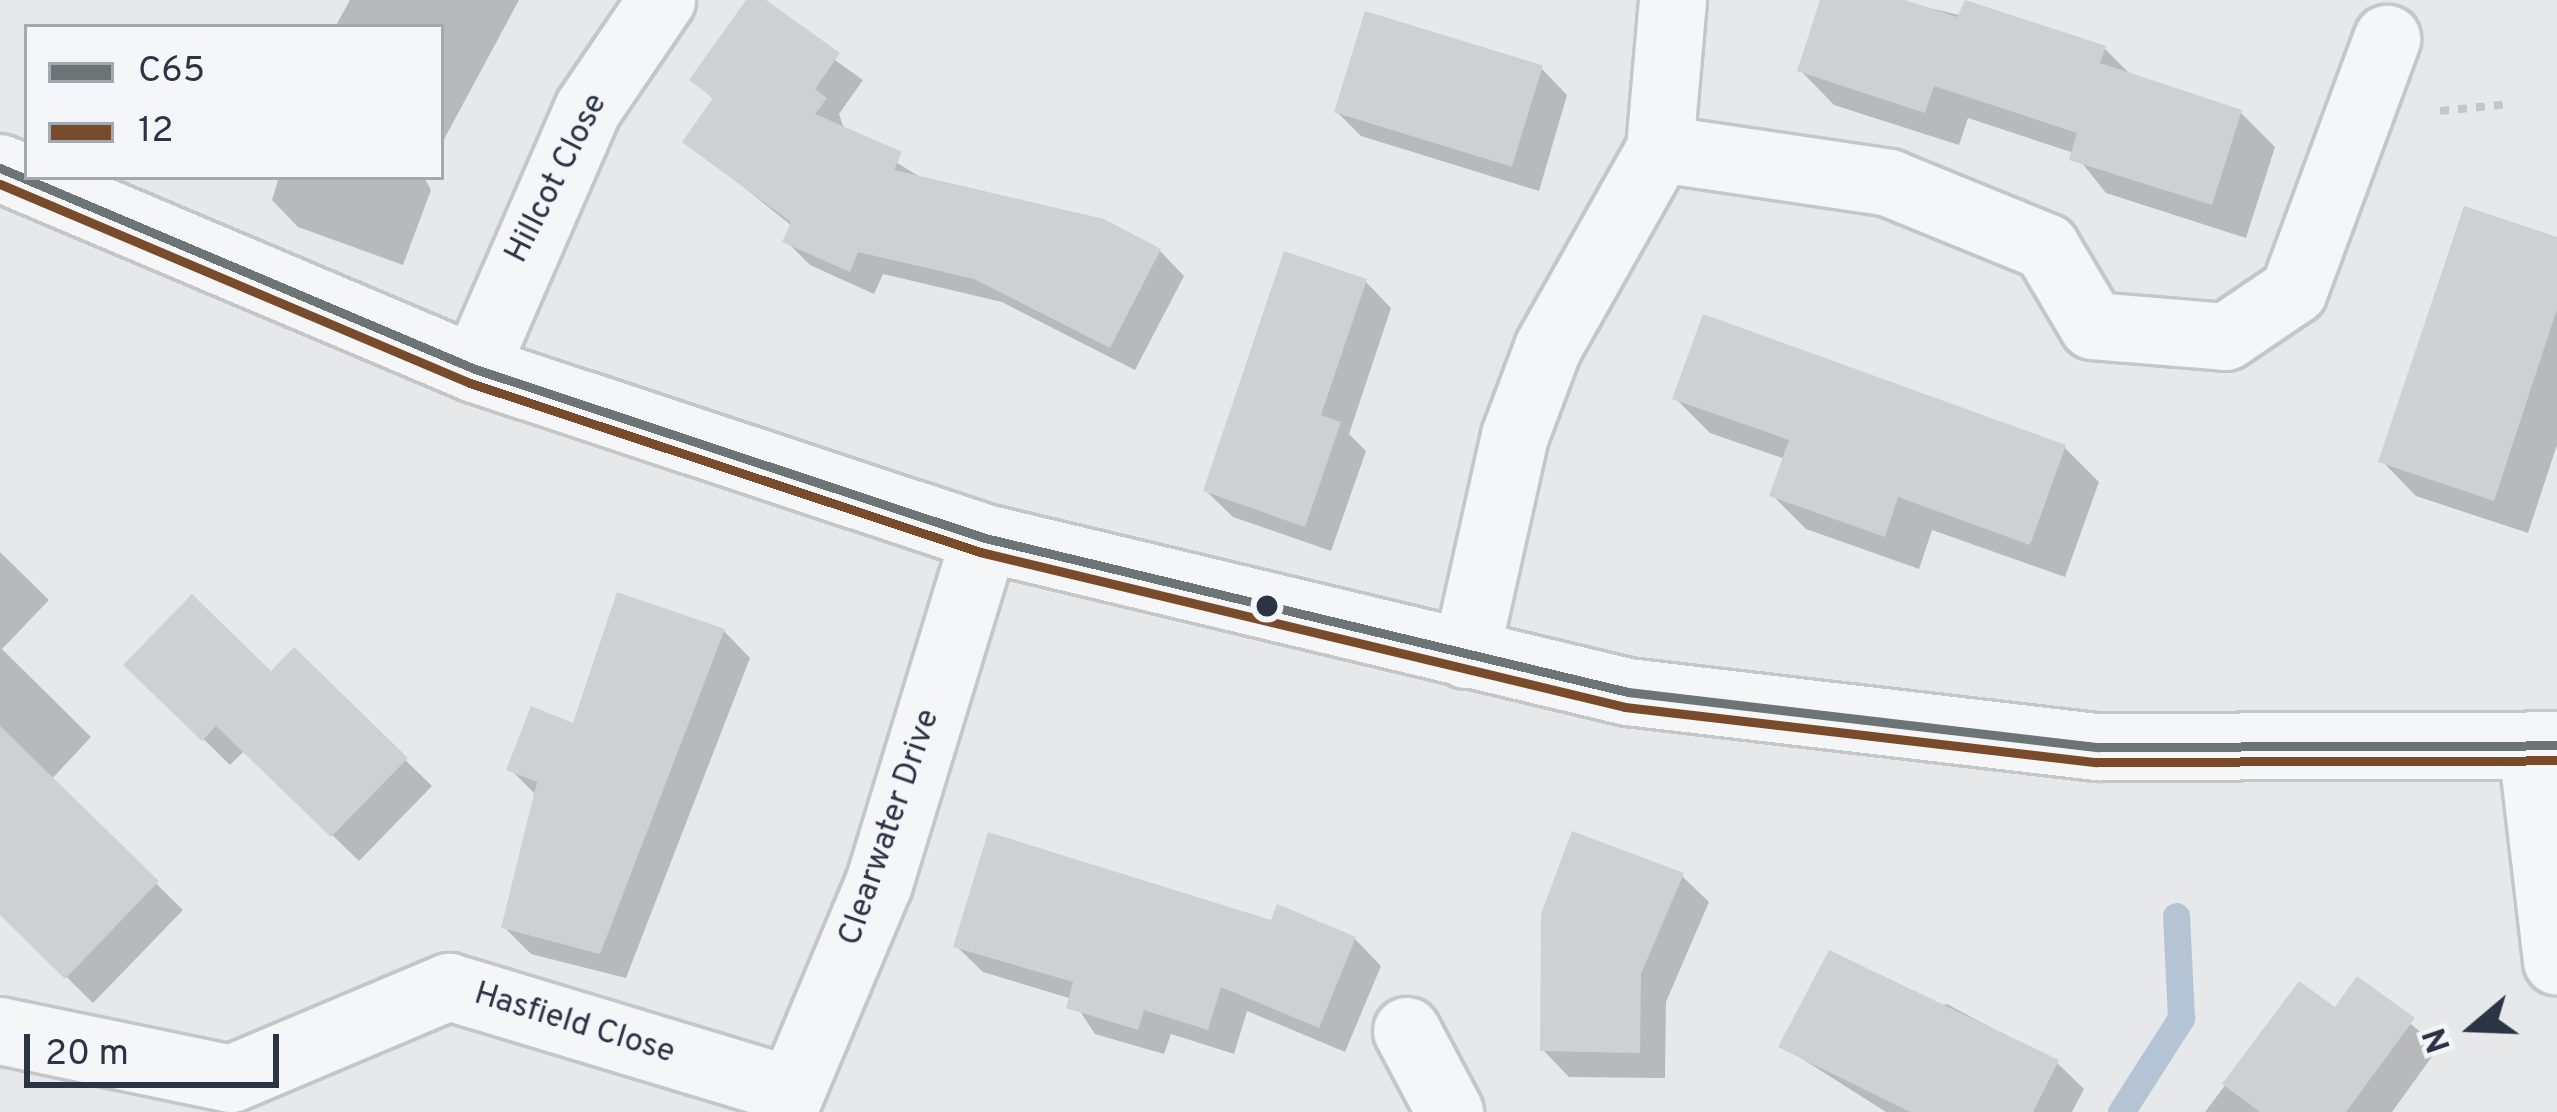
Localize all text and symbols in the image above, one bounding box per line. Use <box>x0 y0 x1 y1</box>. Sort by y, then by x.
legend <box>24 24 444 180</box>
text: C65 <box>138 49 205 95</box>
street label: Hillcot Close <box>498 88 618 270</box>
text: 12 <box>138 109 173 155</box>
unlabelled marker <box>1256 595 1278 617</box>
street label: Clearwater Drive <box>832 705 950 951</box>
north arrow <box>2413 968 2533 1088</box>
street label: Hasfield Close <box>469 976 679 1074</box>
scale bar <box>30 1010 285 1084</box>
text: N <box>2415 1022 2463 1058</box>
text: 20 m <box>45 1032 129 1078</box>

